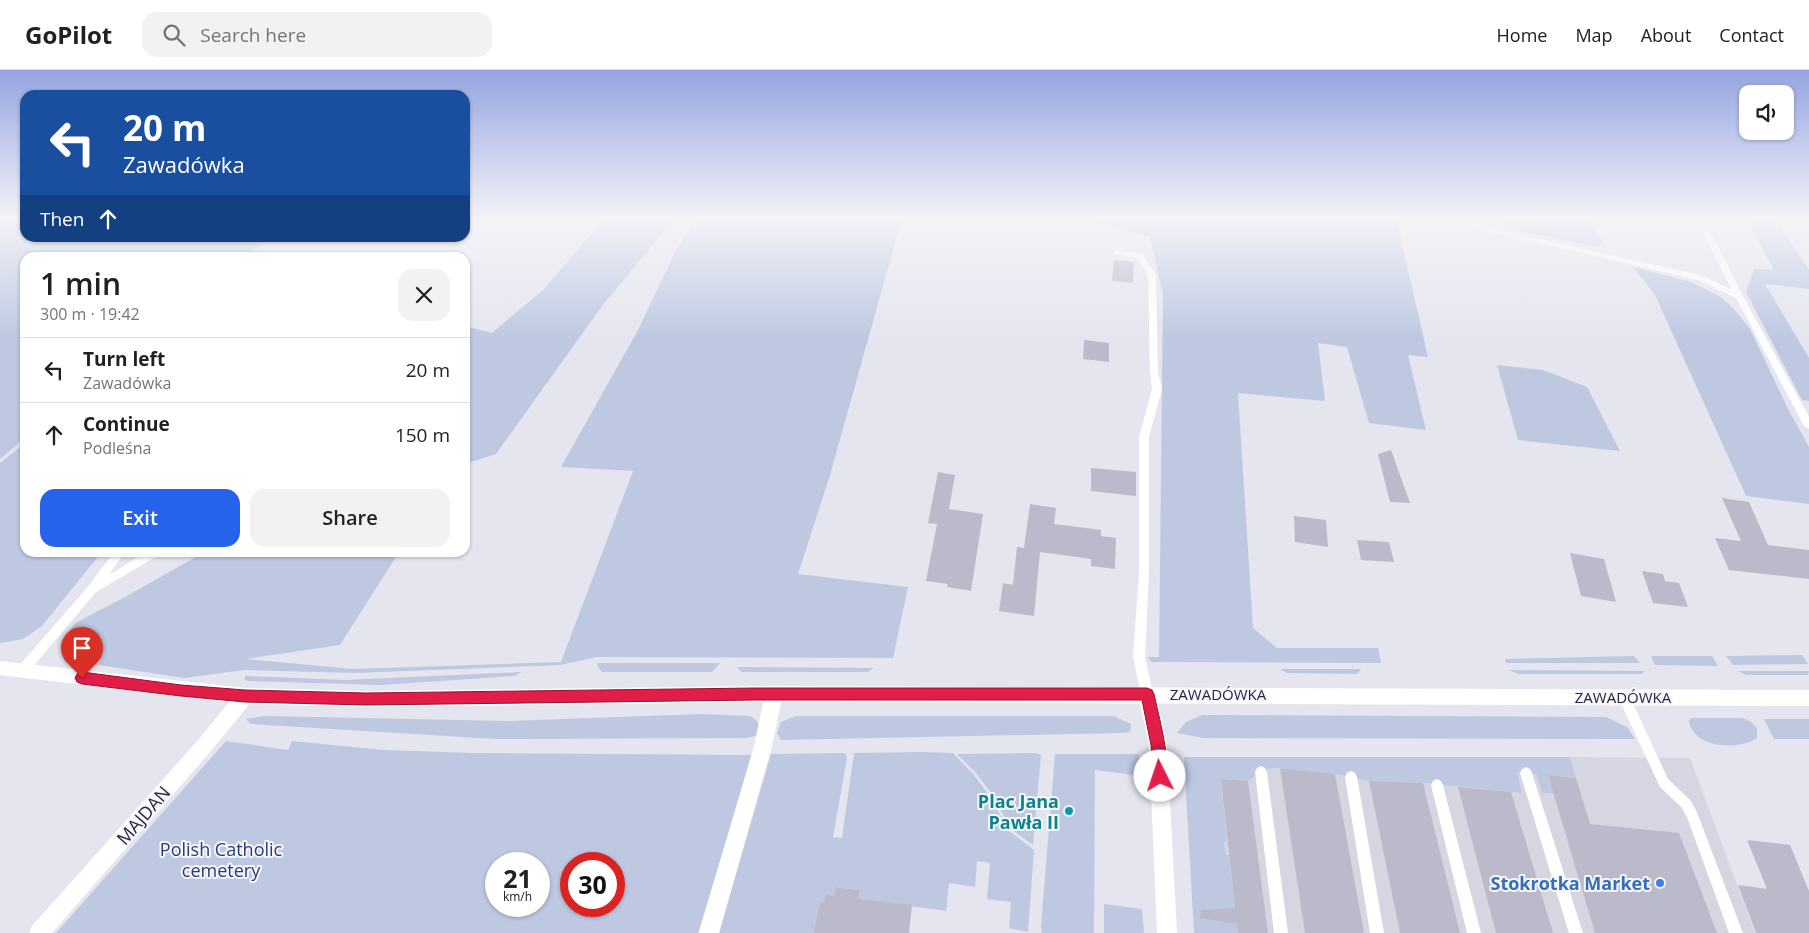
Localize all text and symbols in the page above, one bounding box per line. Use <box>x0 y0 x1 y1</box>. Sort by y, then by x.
search box <box>142 12 492 57</box>
text: GoPilot <box>25 18 112 51</box>
icon: search <box>160 21 188 49</box>
text: Search here <box>200 22 306 48</box>
text: Home <box>1497 23 1547 47</box>
text: Map <box>1575 23 1613 47</box>
text: About <box>1641 23 1691 47</box>
text: Contact <box>1719 23 1784 47</box>
map controls <box>1739 85 1794 140</box>
button: sound <box>1739 85 1794 140</box>
text: 20 m <box>123 104 206 151</box>
icon: left <box>40 110 105 175</box>
text: Zawadówka <box>123 149 245 179</box>
icon: ahead <box>94 205 122 233</box>
text: Then <box>40 206 84 232</box>
text: 1 min <box>40 263 121 304</box>
button: close <box>398 269 450 321</box>
text: 300 m · 19:42 <box>40 303 140 325</box>
text: Turn left <box>83 346 165 372</box>
icon: left <box>40 356 68 384</box>
text: 20 m <box>406 357 450 383</box>
text: Zawadówka <box>83 372 171 394</box>
text: Continue <box>83 411 170 437</box>
icon: ahead <box>40 421 68 449</box>
text: 150 m <box>395 422 450 448</box>
text: Podleśna <box>83 437 151 459</box>
button: Exit <box>40 489 240 547</box>
button: Share <box>250 489 450 547</box>
pin <box>61 627 103 678</box>
icon: arrive <box>68 634 96 662</box>
street label: ZAWADÓWKA <box>1170 684 1267 704</box>
street label: ZAWADÓWKA <box>1575 687 1672 707</box>
position arrow <box>1133 749 1185 801</box>
street label: MAJDAN <box>111 781 175 849</box>
place label: Plac Jana Pawła II <box>978 789 1059 834</box>
marker: Plac Jana Pawła II <box>1063 805 1075 817</box>
park label: Polish Catholic cemetery <box>160 837 283 882</box>
speed limit sign: 30 <box>560 852 625 917</box>
text: 21 <box>503 861 532 895</box>
place label: Stokrotka Market <box>1490 871 1650 895</box>
marker: Stokrotka Market <box>1654 877 1666 889</box>
text: km/h <box>503 888 532 905</box>

